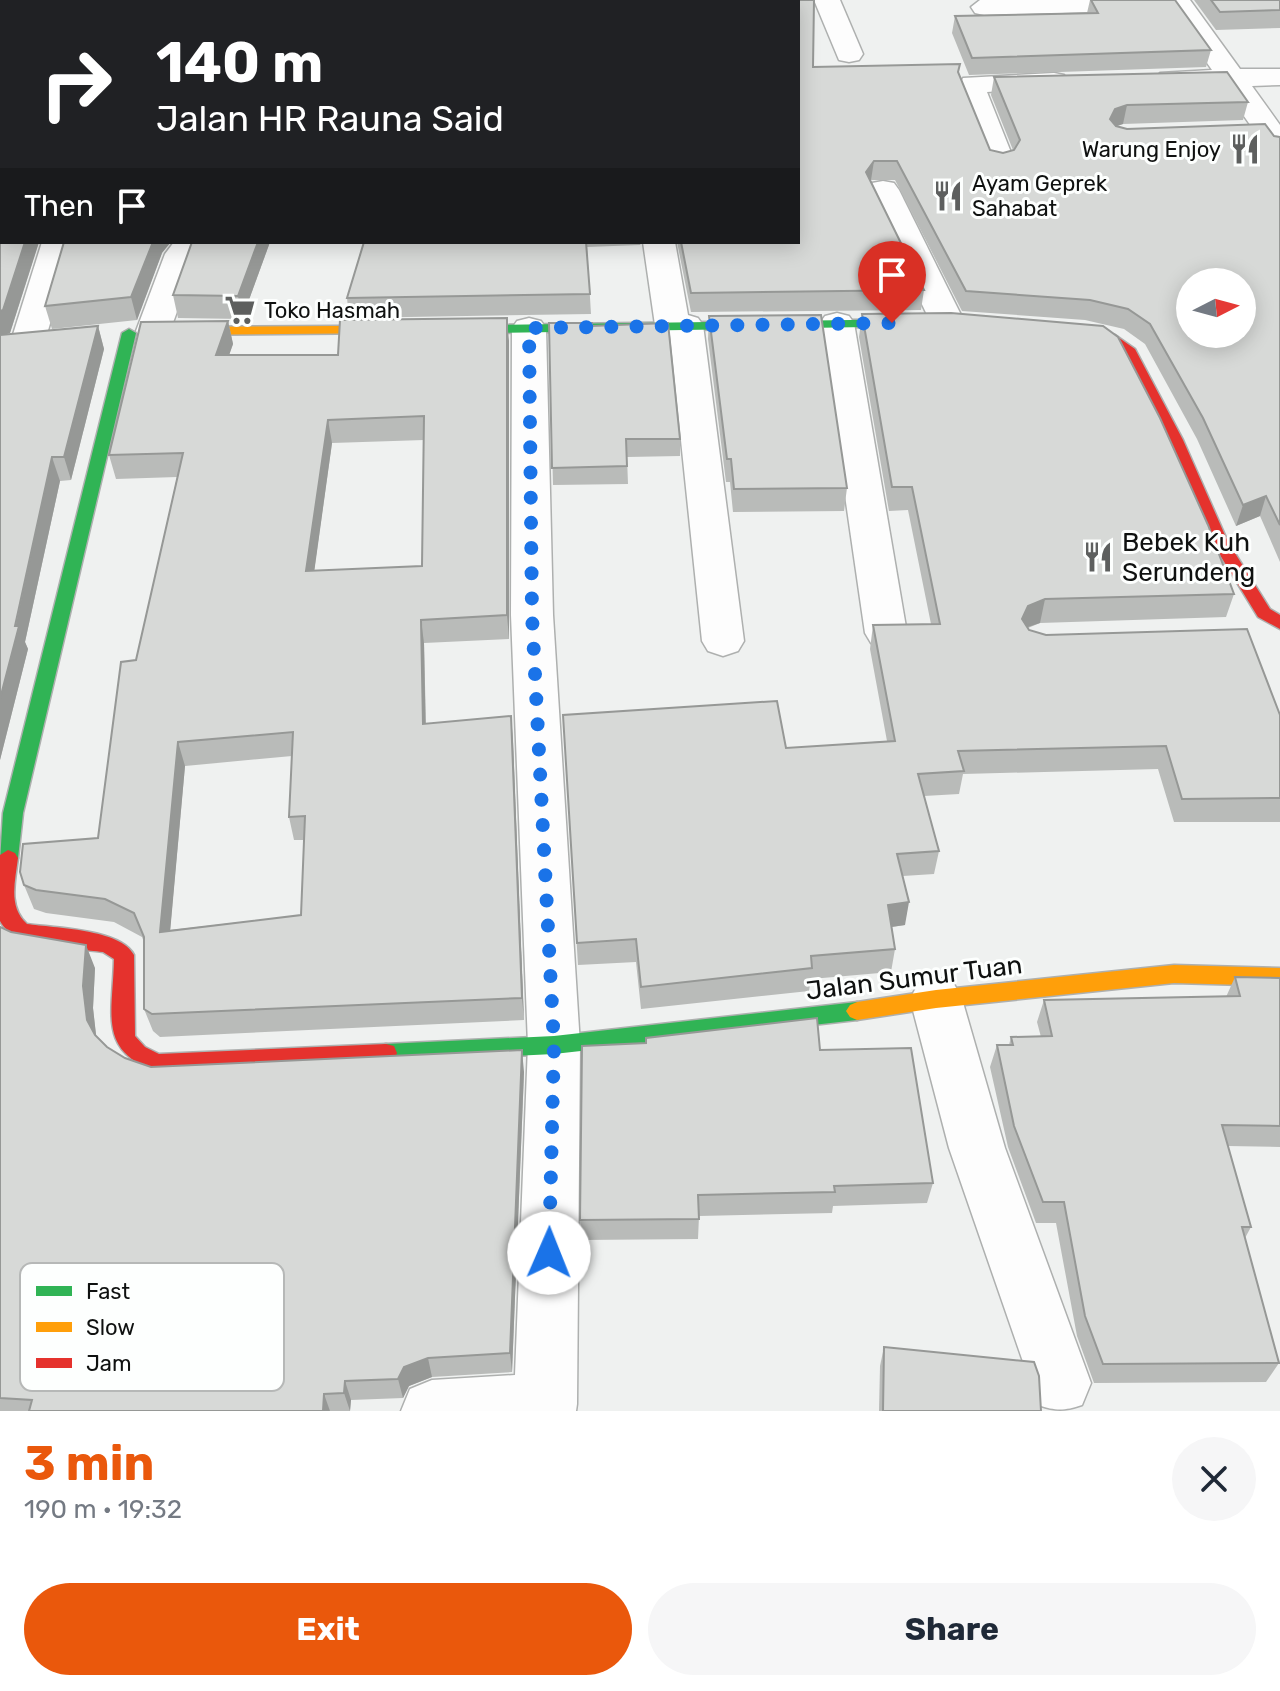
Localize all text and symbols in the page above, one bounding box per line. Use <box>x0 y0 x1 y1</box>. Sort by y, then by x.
text: 140 m <box>156 30 323 96</box>
icon: right <box>24 32 128 136</box>
text: Jalan HR Rauna Said <box>156 97 504 140</box>
restaurant icon: Warung Enjoy <box>1228 132 1262 166</box>
place label: Warung Enjoy <box>1082 136 1221 163</box>
place label: Ayam Geprek Sahabat <box>972 170 1108 222</box>
restaurant icon: Ayam Geprek Sahabat <box>931 179 965 213</box>
icon: arrive <box>110 184 154 228</box>
text: Then <box>24 188 94 224</box>
pin <box>858 241 926 323</box>
icon: arrive <box>870 253 914 297</box>
north arrow <box>1176 268 1256 348</box>
map controls <box>1176 268 1256 348</box>
supermarket icon: Toko Hasmah <box>223 293 257 327</box>
place label: Toko Hasmah <box>264 297 400 324</box>
place label: Bebek Kuh Serundeng <box>1122 527 1255 588</box>
restaurant icon: Bebek Kuh Serundeng <box>1081 540 1115 574</box>
street label: Jalan Sumur Tuan <box>804 949 1024 1007</box>
position arrow <box>507 1211 591 1295</box>
legend <box>20 1263 284 1391</box>
text: Fast <box>86 1278 131 1305</box>
text: Slow <box>86 1314 135 1341</box>
text: Jam <box>86 1350 132 1377</box>
text: 3 min <box>24 1435 154 1492</box>
button: close <box>1172 1437 1256 1521</box>
text: 190 m · 19:32 <box>24 1494 182 1525</box>
button: Exit <box>24 1583 632 1675</box>
button: Share <box>648 1583 1256 1675</box>

